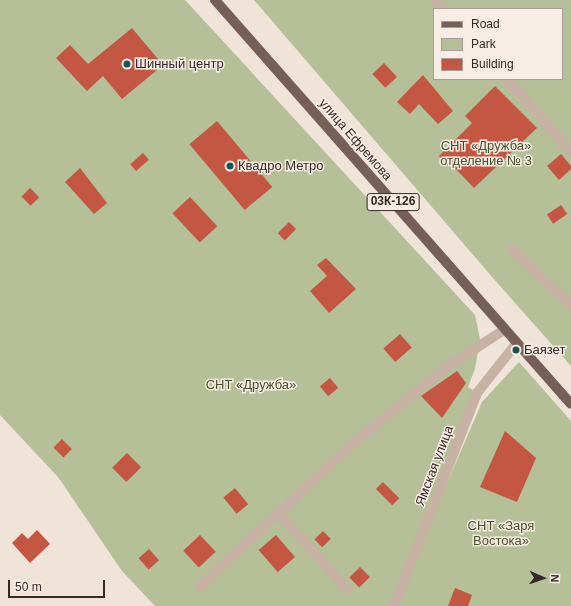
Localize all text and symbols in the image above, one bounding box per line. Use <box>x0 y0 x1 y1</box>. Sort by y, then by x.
legend <box>433 8 563 80</box>
text: Road <box>471 17 500 31</box>
text: Park <box>471 37 496 51</box>
place label: Шинный центр <box>135 56 224 72</box>
text: Building <box>471 57 514 71</box>
marker: Шинный центр <box>122 59 132 69</box>
street label: улица Ефремова <box>315 96 395 184</box>
park label: СНТ «Дружба» отделение № 3 <box>440 139 532 170</box>
place label: Квадро Метро <box>238 158 323 174</box>
marker: Квадро Метро <box>225 161 235 171</box>
road number: 03К-126 <box>366 192 420 212</box>
place label: Баязет <box>524 342 565 358</box>
marker: Баязет <box>511 345 521 355</box>
park label: СНТ «Дружба» <box>206 377 296 393</box>
street label: Ямская улица <box>413 424 457 508</box>
park label: СНТ «Заря Востока» <box>468 519 534 550</box>
north arrow <box>523 558 563 598</box>
scale bar <box>10 572 107 598</box>
text: N <box>549 574 561 583</box>
text: 50 m <box>15 580 42 594</box>

